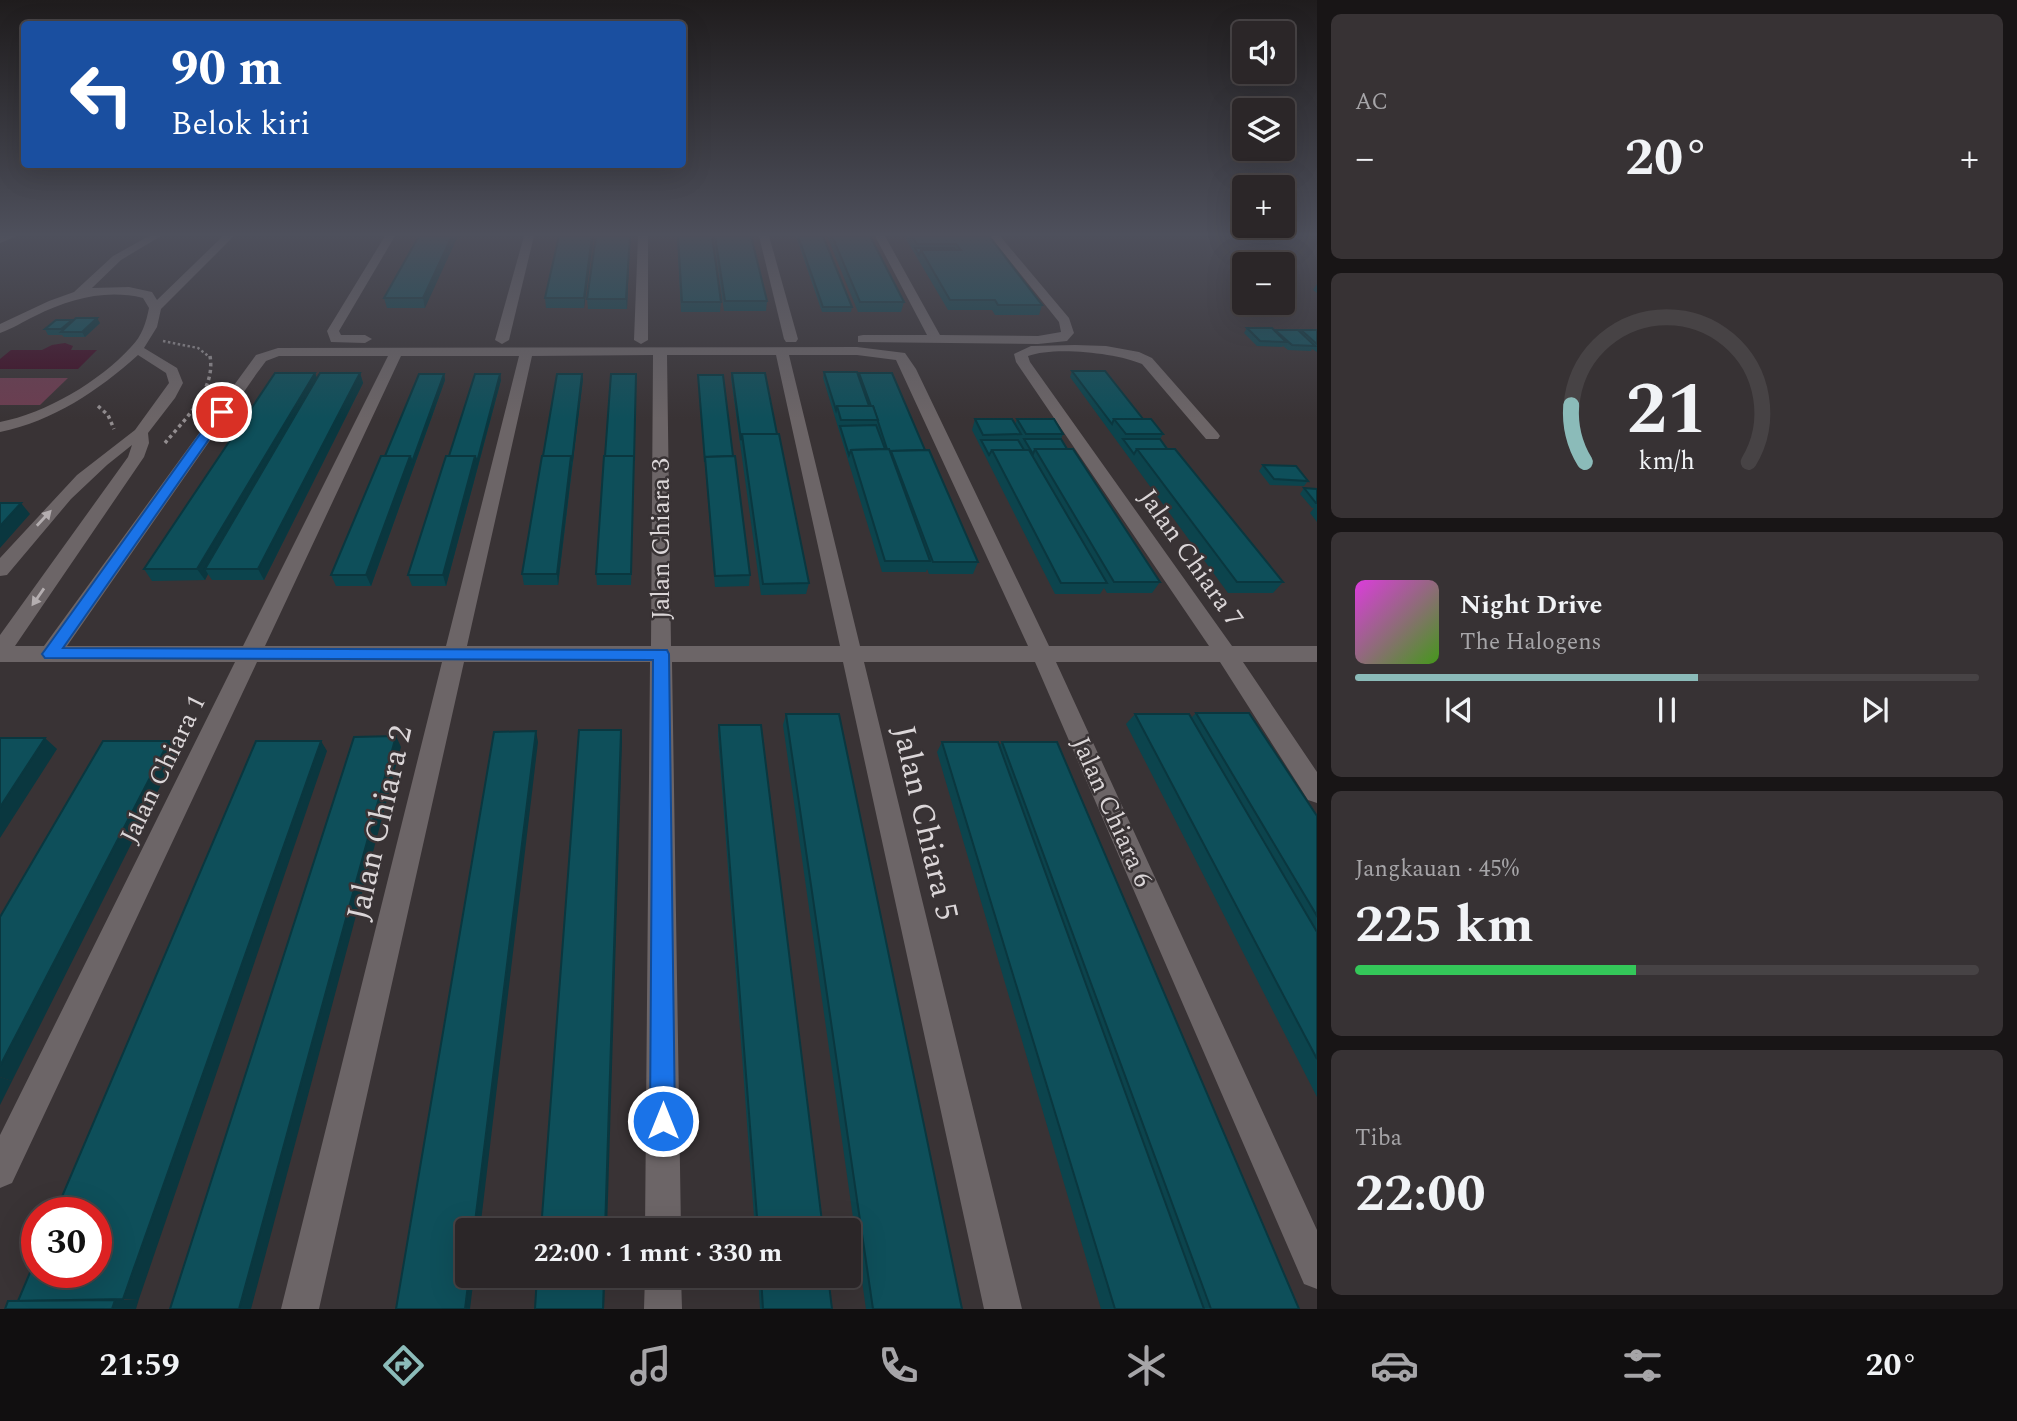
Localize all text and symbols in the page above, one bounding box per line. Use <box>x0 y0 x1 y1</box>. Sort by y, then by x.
map controls <box>1232 21 1295 315</box>
button: sound <box>1232 21 1295 84</box>
text: 90 m <box>171 32 282 107</box>
icon: left <box>56 49 147 140</box>
text: AC <box>1355 85 1388 120</box>
button: layers <box>1232 98 1295 161</box>
text: Belok kiri <box>171 100 310 149</box>
text: 20° <box>1625 119 1709 198</box>
text: − <box>1355 130 1374 188</box>
text: + <box>1960 130 1979 188</box>
button: + <box>1232 175 1295 238</box>
button: − <box>1232 252 1295 315</box>
text: 21 <box>1626 355 1708 466</box>
pin <box>192 382 252 442</box>
icon: arrive <box>203 393 241 431</box>
text: km/h <box>1639 442 1695 480</box>
street label: Jalan Chiara 3 <box>641 458 681 620</box>
street label: Jalan Chiara 7 <box>1128 480 1254 636</box>
one-way arrow <box>36 510 52 527</box>
text: Night Drive <box>1460 585 1602 625</box>
one-way arrow <box>31 588 45 606</box>
text: The Halogens <box>1460 625 1602 660</box>
street label: Jalan Chiara 1 <box>110 688 216 850</box>
icon: previous <box>1440 691 1478 729</box>
icon: pause <box>1648 691 1686 729</box>
icon: next <box>1856 691 1894 729</box>
street label: Jalan Chiara 2 <box>334 721 426 925</box>
street label: Jalan Chiara 5 <box>879 721 971 925</box>
street label: Jalan Chiara 6 <box>1061 730 1163 894</box>
text: Jangkauan · 45% <box>1355 852 1519 887</box>
text: 225 km <box>1355 886 1534 965</box>
position arrow <box>626 1084 700 1158</box>
text: Tiba <box>1355 1121 1402 1156</box>
text: 22:00 <box>1355 1155 1486 1234</box>
speed limit sign: 30 <box>21 1197 112 1288</box>
text: 22:00 · 1 mnt · 330 m <box>534 1233 782 1273</box>
text: 21:59 <box>99 1341 180 1390</box>
icon: directions <box>379 1341 428 1390</box>
icon: music <box>626 1341 675 1390</box>
icon: phone <box>874 1341 923 1390</box>
icon: climate <box>1122 1341 1171 1390</box>
icon: car <box>1370 1341 1419 1390</box>
icon: filters <box>1618 1341 1667 1390</box>
text: 20° <box>1866 1341 1918 1390</box>

